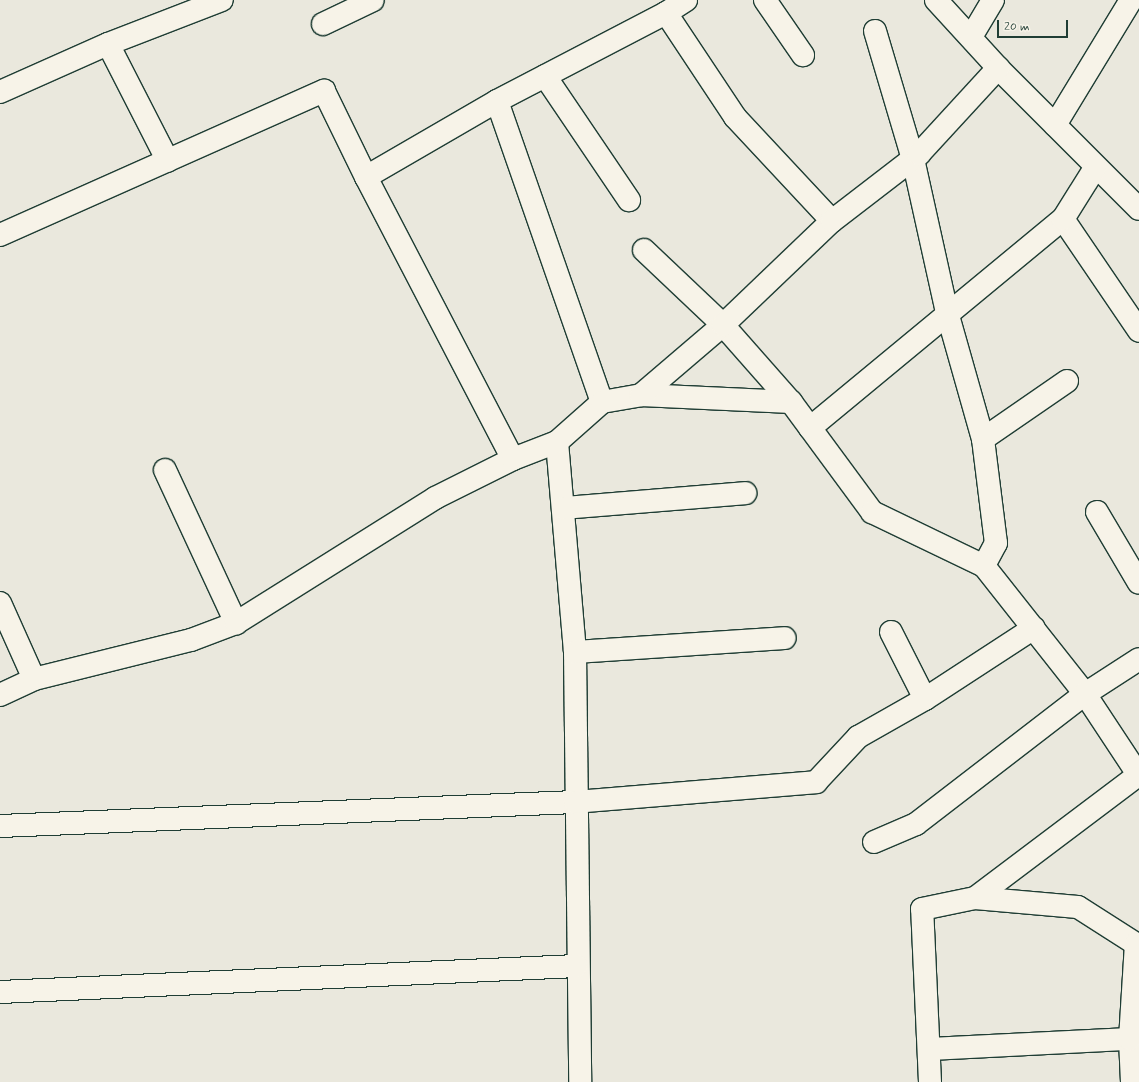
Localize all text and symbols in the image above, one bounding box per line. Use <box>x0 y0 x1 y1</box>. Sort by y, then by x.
scale bar <box>999 12 1070 38</box>
text: 20 m <box>1004 19 1030 35</box>

